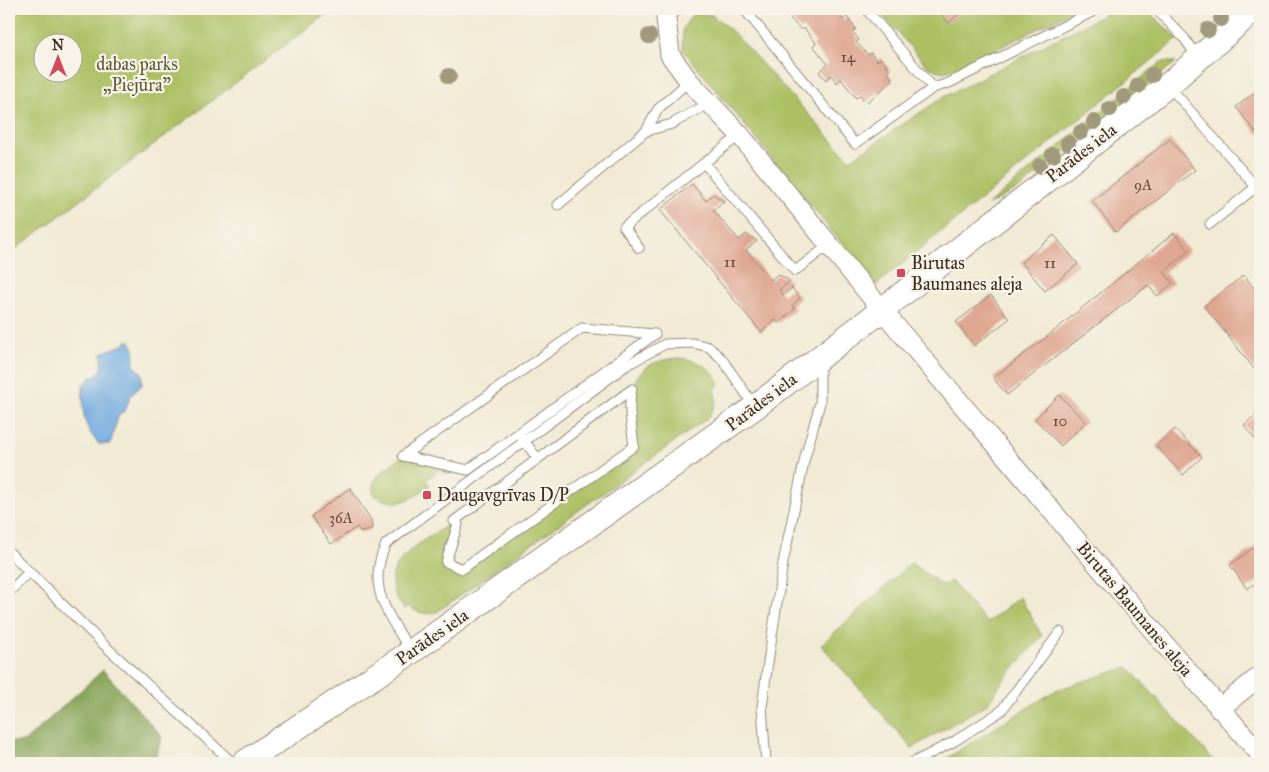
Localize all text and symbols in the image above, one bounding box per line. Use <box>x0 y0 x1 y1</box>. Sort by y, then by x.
north arrow <box>32 32 82 82</box>
text: N <box>52 37 64 54</box>
house number: 14 <box>841 48 856 66</box>
park label: dabas parks „Piejūra” <box>96 53 178 96</box>
street label: Parādes iela <box>1041 118 1121 187</box>
house number: 9A <box>1134 176 1152 194</box>
place label: Birutas Baumanes aleja <box>911 252 1023 295</box>
house number: 11 <box>724 253 736 271</box>
house number: 11 <box>1044 254 1056 272</box>
marker: Birutas Baumanes aleja <box>895 267 907 279</box>
street label: Parādes iela <box>721 368 801 436</box>
house number: 10 <box>1053 412 1067 430</box>
place label: Daugavgrīvas D/P <box>437 484 569 507</box>
marker: Daugavgrīvas D/P <box>421 489 433 501</box>
house number: 36A <box>329 509 353 527</box>
street label: Birutas Baumanes aleja <box>1072 537 1198 681</box>
street label: Parādes iela <box>391 604 473 670</box>

